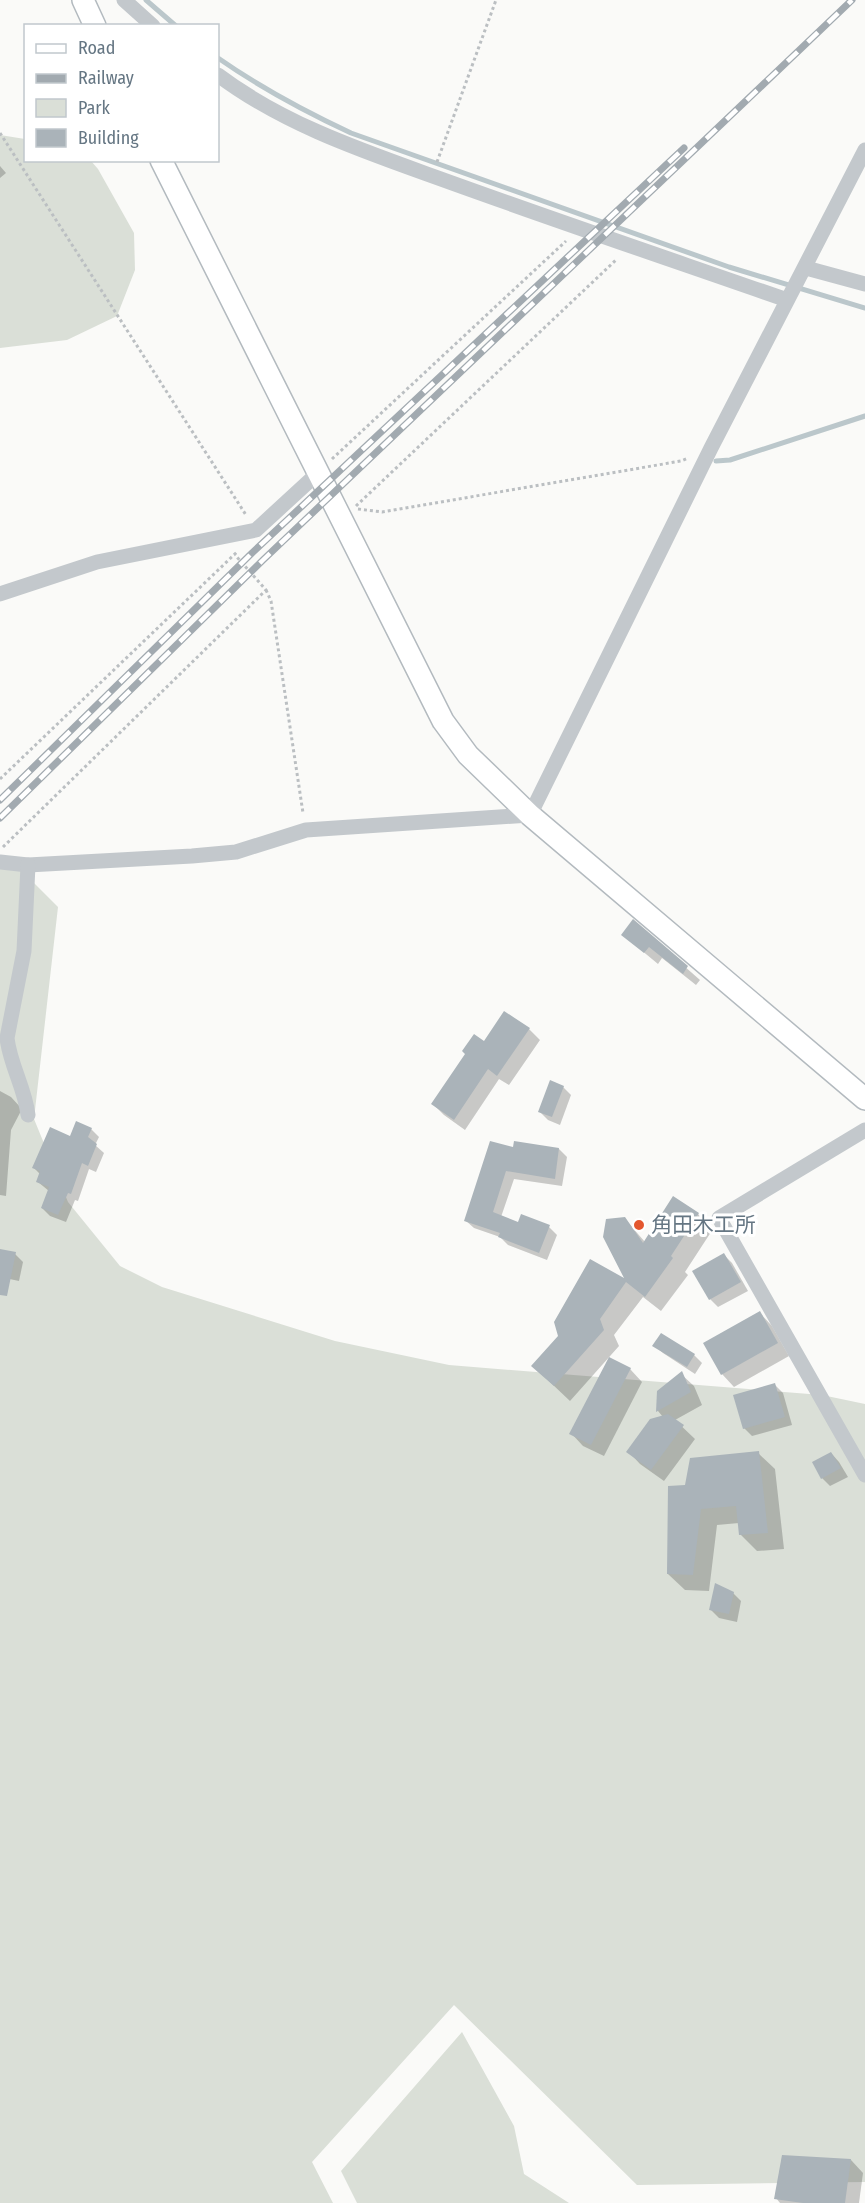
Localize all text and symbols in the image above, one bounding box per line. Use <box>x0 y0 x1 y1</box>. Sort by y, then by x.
legend <box>24 24 219 162</box>
text: Road <box>78 37 115 59</box>
text: Railway <box>78 67 134 89</box>
text: Park <box>78 97 111 119</box>
text: Building <box>78 127 139 149</box>
place label: 角田木工所 <box>651 1212 756 1238</box>
marker: 角田木工所 <box>632 1218 646 1232</box>

